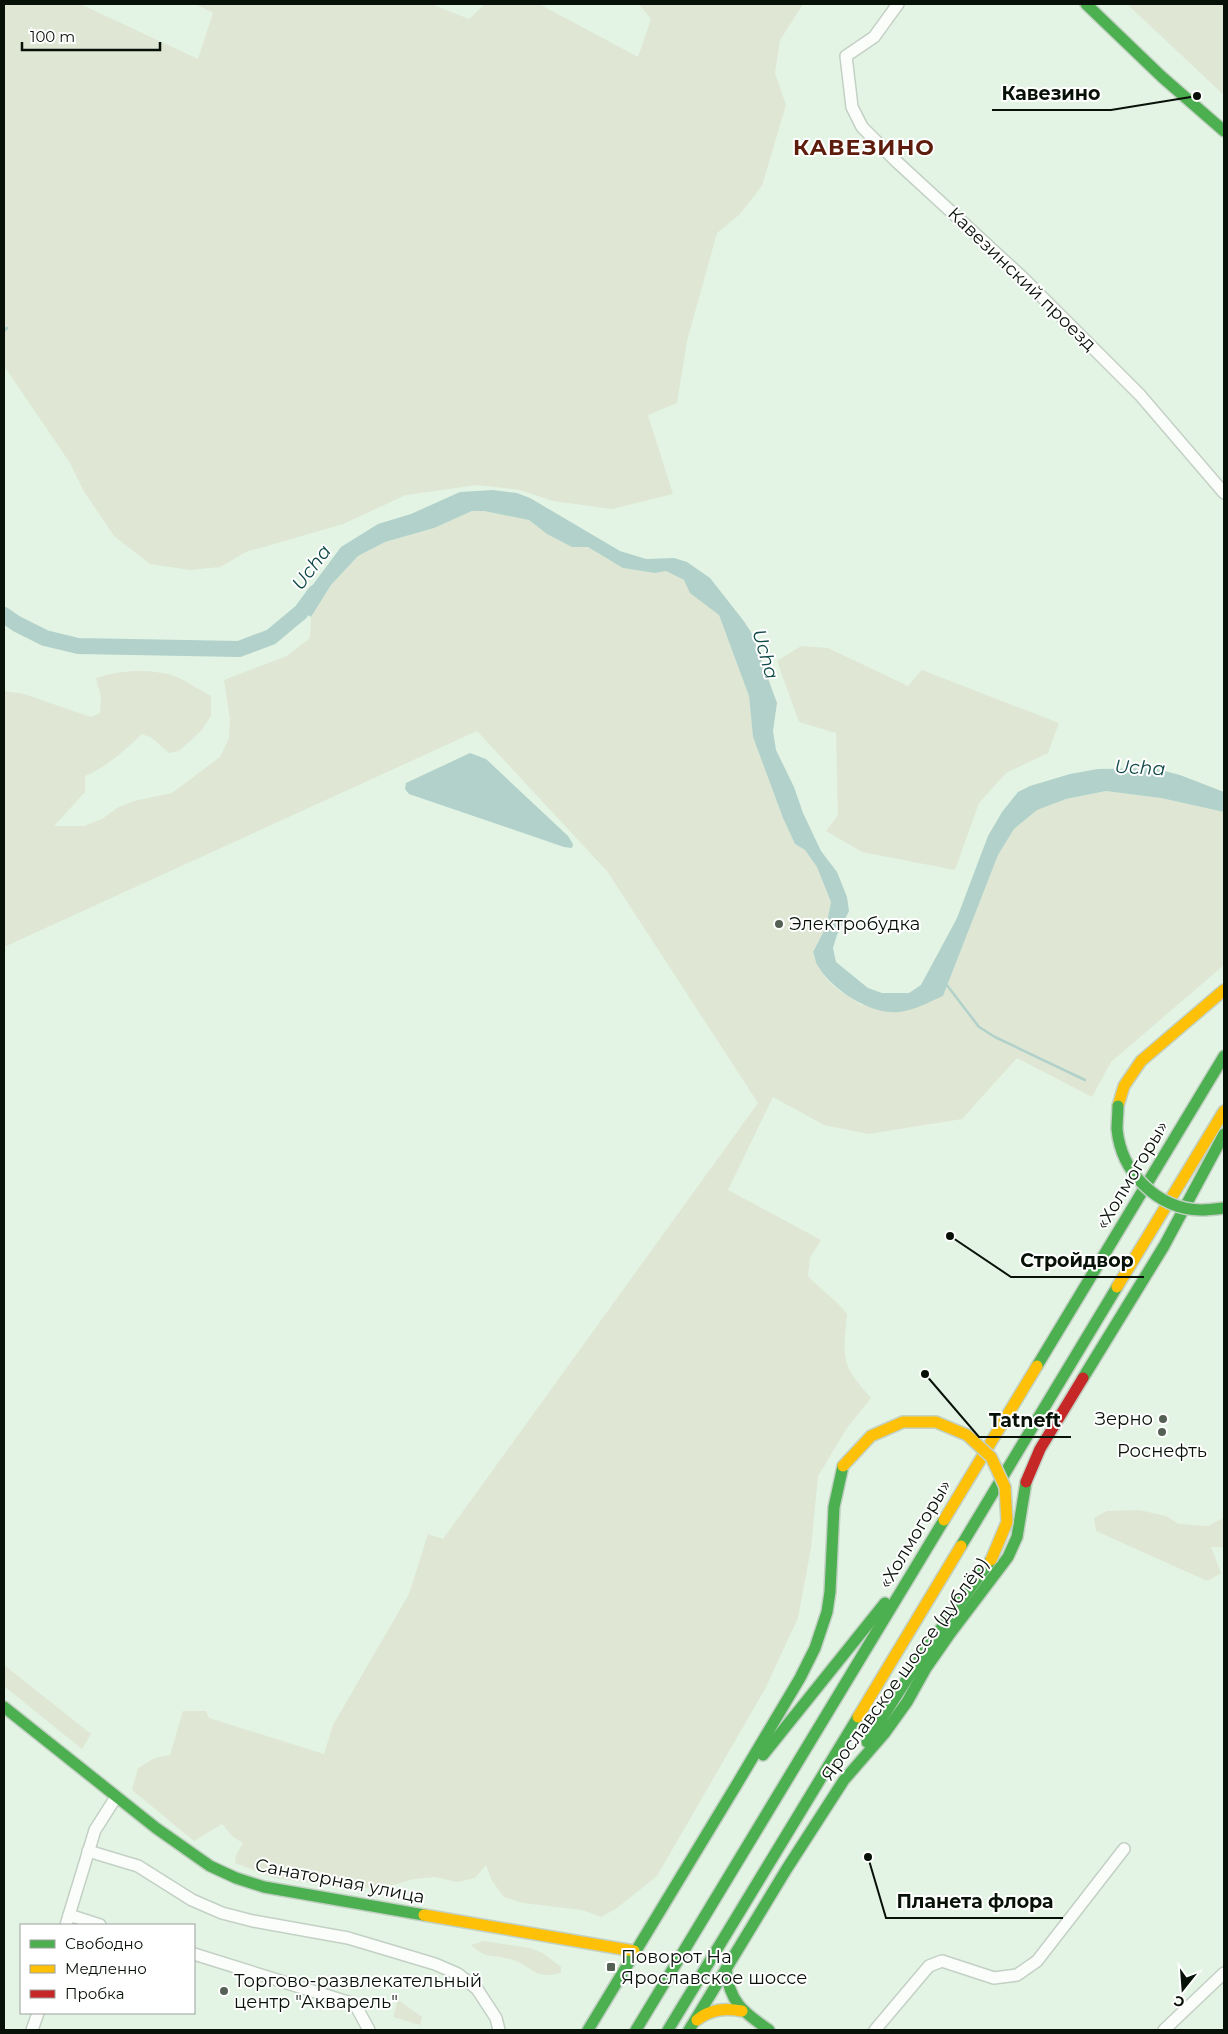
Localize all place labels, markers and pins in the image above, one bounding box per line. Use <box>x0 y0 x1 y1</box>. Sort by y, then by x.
callout: Кавезино <box>992 76 1111 110</box>
place label: Электробудка <box>789 913 920 935</box>
marker: Электробудка <box>773 918 785 930</box>
callout: Стройдвор <box>1011 1243 1144 1277</box>
callout: Tatneft <box>979 1403 1071 1437</box>
place label: Зерно <box>1095 1408 1153 1430</box>
marker: Зерно <box>1157 1413 1169 1425</box>
marker: Роснефть <box>1156 1426 1168 1438</box>
place label: Роснефть <box>1117 1440 1207 1462</box>
callout: Планета флора <box>886 1884 1063 1918</box>
place label: Поворот На Ярославское шоссе <box>621 1946 807 1989</box>
marker: Поворот На Ярославское шоссе <box>605 1961 617 1973</box>
place label: Торгово-развлекательный центр "Акварель" <box>234 1970 482 2013</box>
marker: Торгово-развлекательный центр "Акварель" <box>218 1985 230 1997</box>

